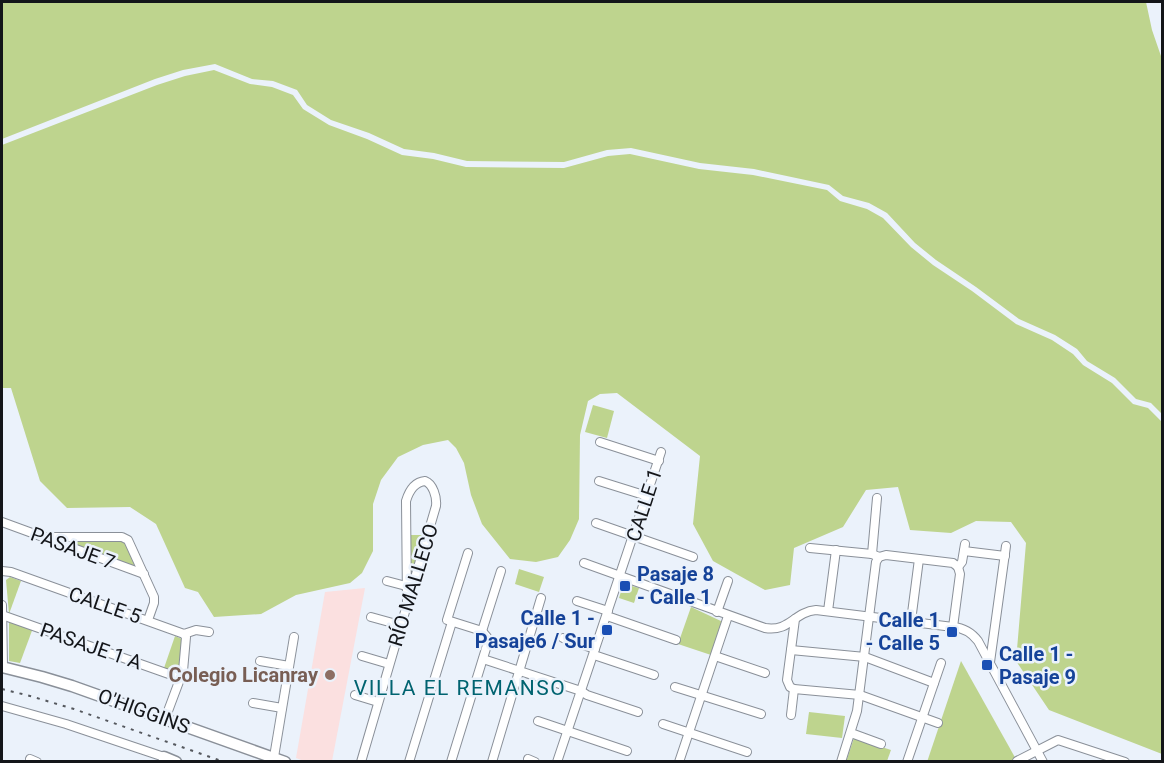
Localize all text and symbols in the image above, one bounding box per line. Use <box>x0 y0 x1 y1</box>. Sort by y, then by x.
street label: CALLE 1 <box>621 466 667 544</box>
street label: RÍO MALLECO <box>383 521 443 649</box>
street label: PASAJE 7 <box>28 522 118 574</box>
place label: Pasaje 8 - Calle 1 <box>637 562 714 609</box>
marker: Pasaje 8 - Calle 1 <box>618 579 632 593</box>
street label: CALLE 5 <box>66 581 144 629</box>
place label: Calle 1 - Pasaje6 / Sur <box>475 606 596 653</box>
place label: Calle 1 - Calle 5 <box>866 608 940 655</box>
street label: PASAJE 1 A <box>37 617 145 675</box>
marker: Calle 1 - Pasaje6 / Sur <box>600 623 614 637</box>
marker: Calle 1 - Calle 5 <box>945 625 959 639</box>
place label: Calle 1 - Pasaje 9 <box>999 642 1076 689</box>
marker: Calle 1 - Pasaje 9 <box>980 658 994 672</box>
place label: Colegio Licanray <box>168 663 319 687</box>
marker: Colegio Licanray <box>323 668 337 682</box>
district label: VILLA EL REMANSO <box>354 676 566 700</box>
street label: O'HIGGINS <box>95 683 193 739</box>

